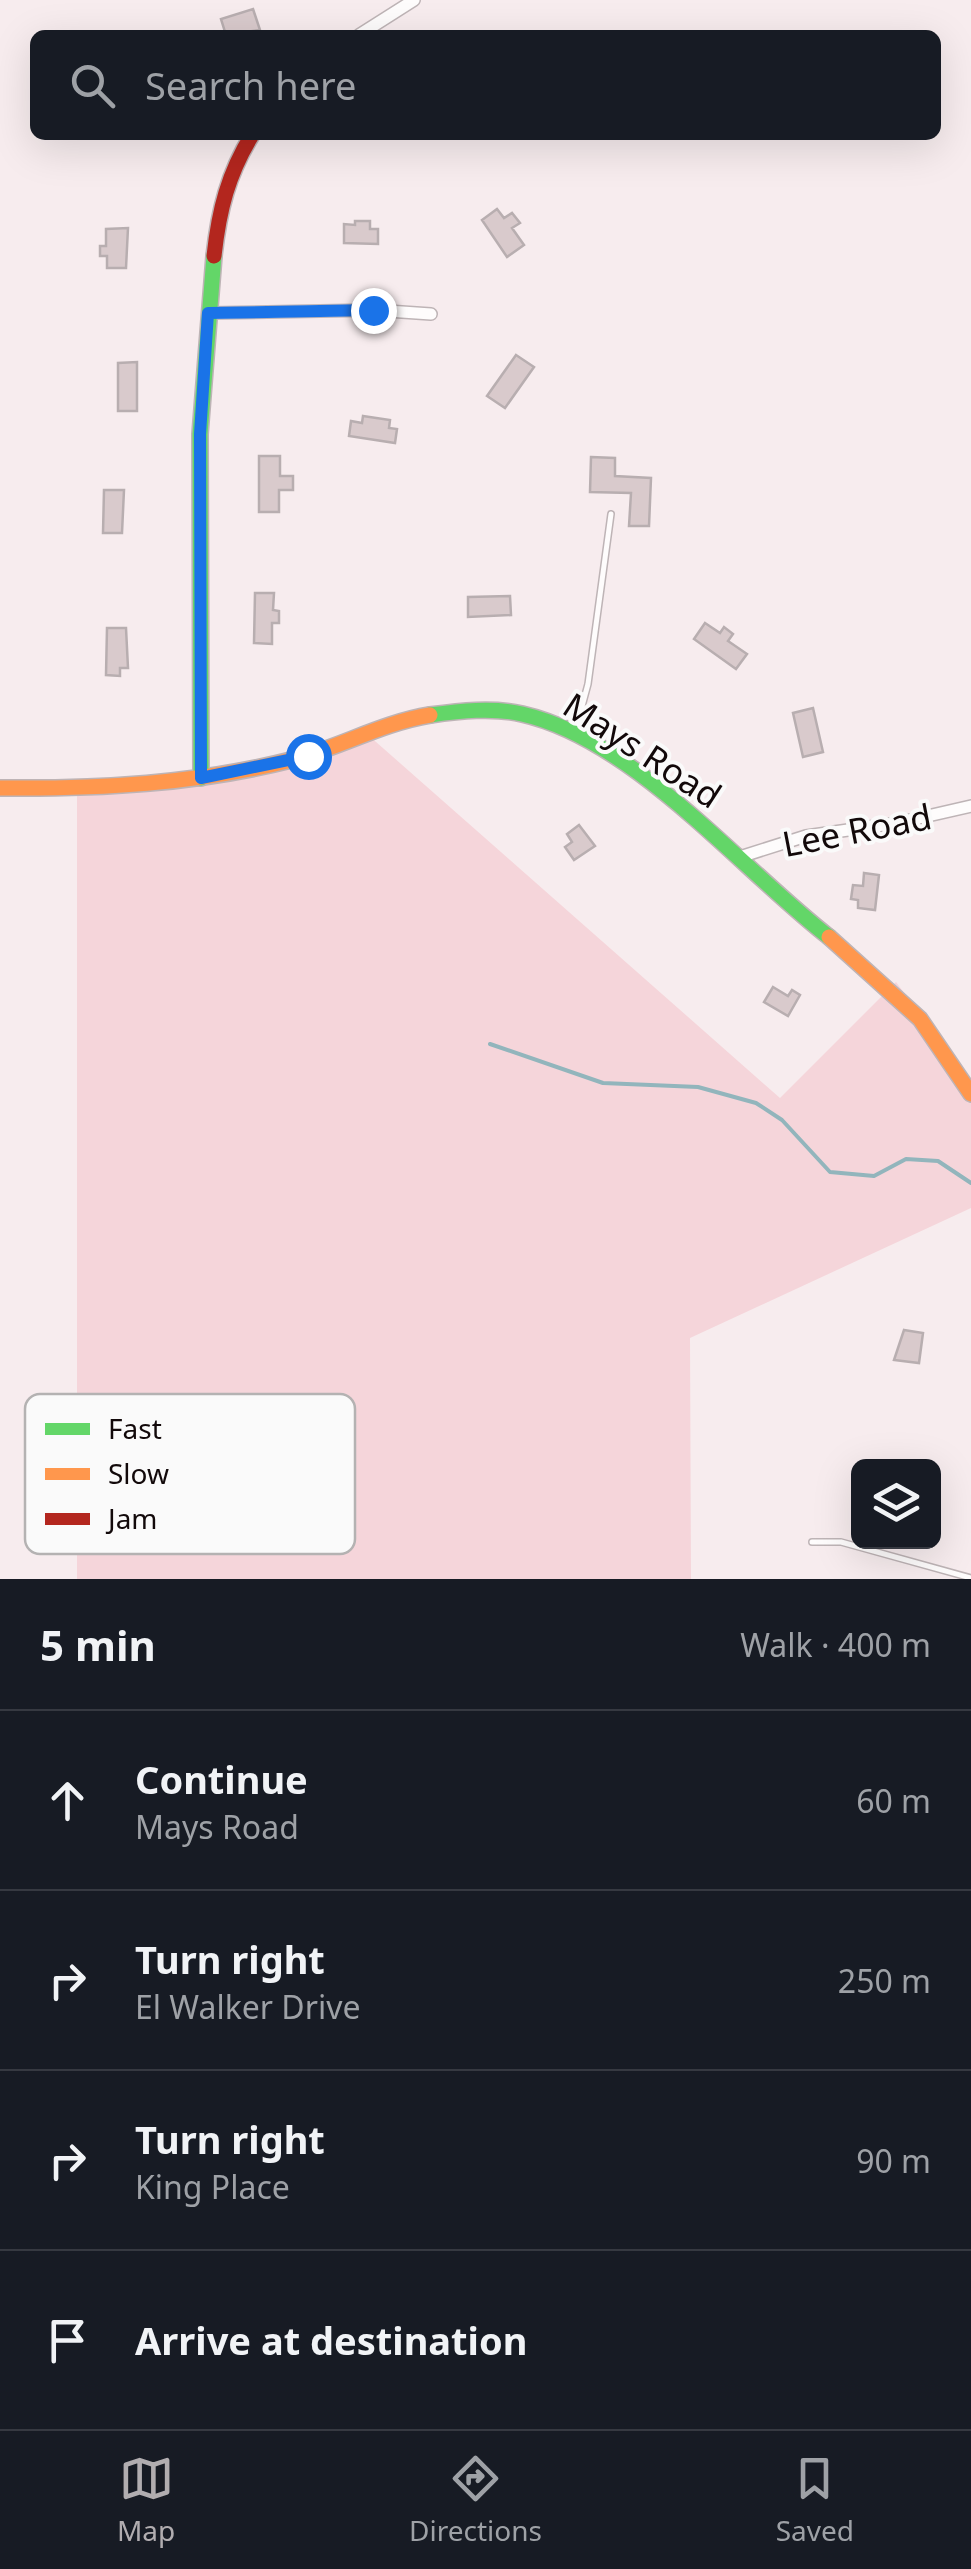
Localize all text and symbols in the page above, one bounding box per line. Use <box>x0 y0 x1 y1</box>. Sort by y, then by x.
search box <box>30 30 941 140</box>
icon: search <box>65 58 120 113</box>
text: Search here <box>145 59 356 111</box>
route end <box>351 288 397 334</box>
street label: Mays Road <box>555 681 731 818</box>
route start <box>286 734 332 780</box>
street label: Lee Road <box>778 792 935 867</box>
legend <box>25 1394 355 1554</box>
text: Fast <box>108 1409 162 1447</box>
text: Slow <box>108 1454 169 1492</box>
map controls <box>851 1459 941 1549</box>
button: layers <box>851 1459 941 1549</box>
text: Jam <box>105 1499 158 1537</box>
text: 5 min <box>40 1616 156 1673</box>
text: Walk · 400 m <box>740 1623 931 1666</box>
text: Continue <box>135 1753 308 1805</box>
icon: ahead <box>40 1773 95 1828</box>
text: 60 m <box>856 1779 931 1822</box>
text: Mays Road <box>135 1805 299 1848</box>
text: Turn right <box>135 1933 325 1985</box>
icon: right <box>40 1953 95 2008</box>
text: 250 m <box>838 1959 931 2002</box>
text: El Walker Drive <box>135 1985 361 2028</box>
text: Turn right <box>135 2113 325 2165</box>
icon: right <box>40 2133 95 2188</box>
text: 90 m <box>856 2139 931 2182</box>
text: King Place <box>135 2165 290 2208</box>
icon: arrive <box>40 2313 95 2368</box>
text: Arrive at destination <box>135 2314 527 2366</box>
tab: Map <box>117 2451 175 2549</box>
tab: Directions <box>409 2451 542 2549</box>
tab: Saved <box>776 2451 854 2549</box>

